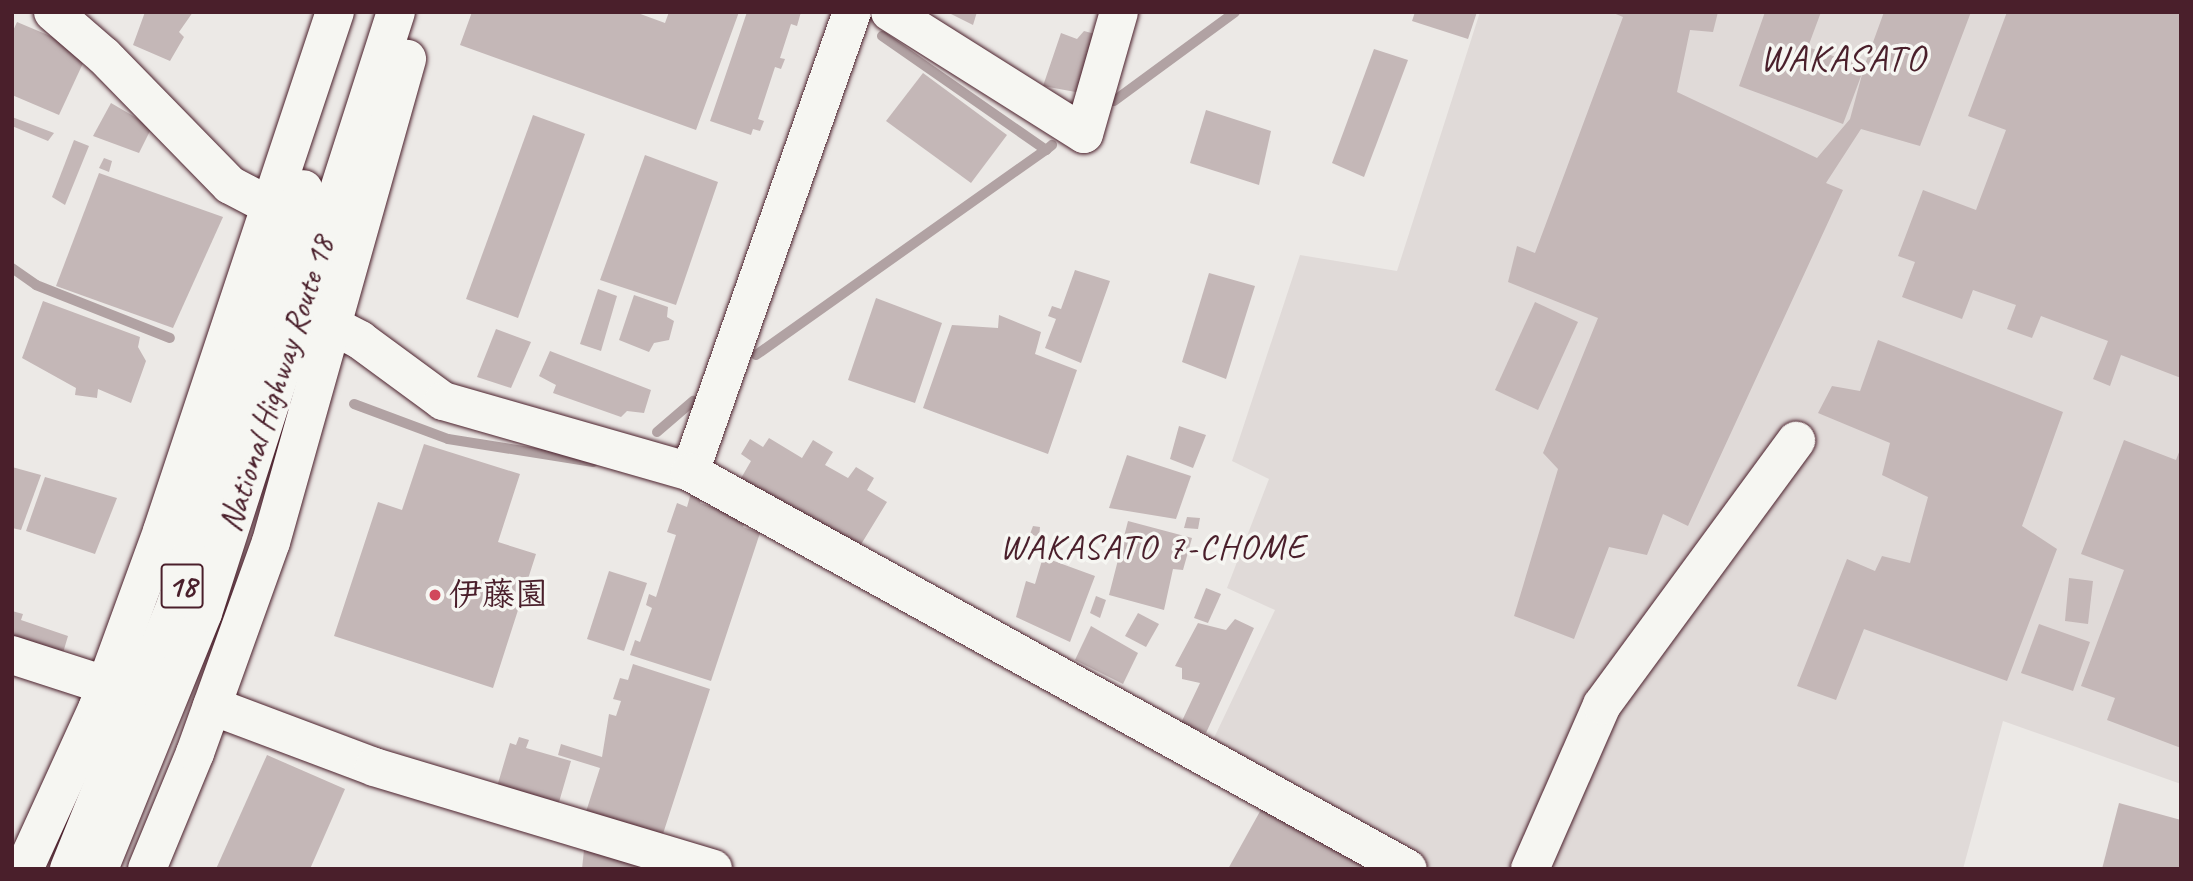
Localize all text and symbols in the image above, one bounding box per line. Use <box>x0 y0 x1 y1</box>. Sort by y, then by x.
district label: WAKASATO <box>1762 36 1924 80</box>
street label: National Highway Route 18 <box>211 232 343 536</box>
district label: WAKASATO 7-CHOME <box>1002 526 1304 568</box>
road number: 18 <box>159 558 205 614</box>
place label: 伊藤園 <box>449 575 548 615</box>
marker: 伊藤園 <box>427 587 443 603</box>

